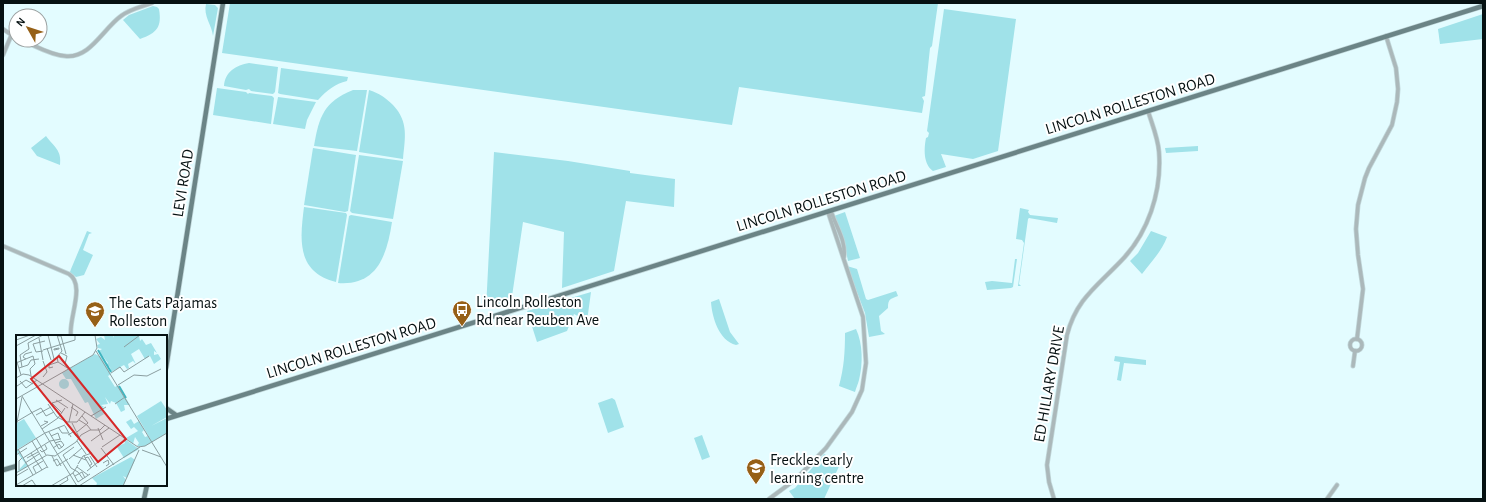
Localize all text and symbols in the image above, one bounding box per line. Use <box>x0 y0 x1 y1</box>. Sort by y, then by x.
north arrow <box>8 8 48 48</box>
text: N <box>14 16 27 28</box>
street label: LINCOLN ROLLESTON ROAD <box>1043 70 1217 137</box>
street label: LEVI ROAD <box>170 148 196 218</box>
street label: LINCOLN ROLLESTON ROAD <box>734 167 908 234</box>
place label: Lincoln Rolleston Rd near Reuben Ave <box>476 294 599 328</box>
place label: The Cats Pajamas Rolleston <box>109 295 217 329</box>
bus stop icon: Lincoln Rolleston Rd near Reuben Ave <box>451 299 473 327</box>
school or university icon: The Cats Pajamas Rolleston <box>84 300 106 328</box>
street label: LINCOLN ROLLESTON ROAD <box>264 314 438 381</box>
street label: ED HILLARY DRIVE <box>1031 324 1067 444</box>
inset map <box>16 335 167 486</box>
place label: Freckles early learning centre <box>770 452 864 486</box>
school or university icon: Freckles early learning centre <box>745 457 767 485</box>

